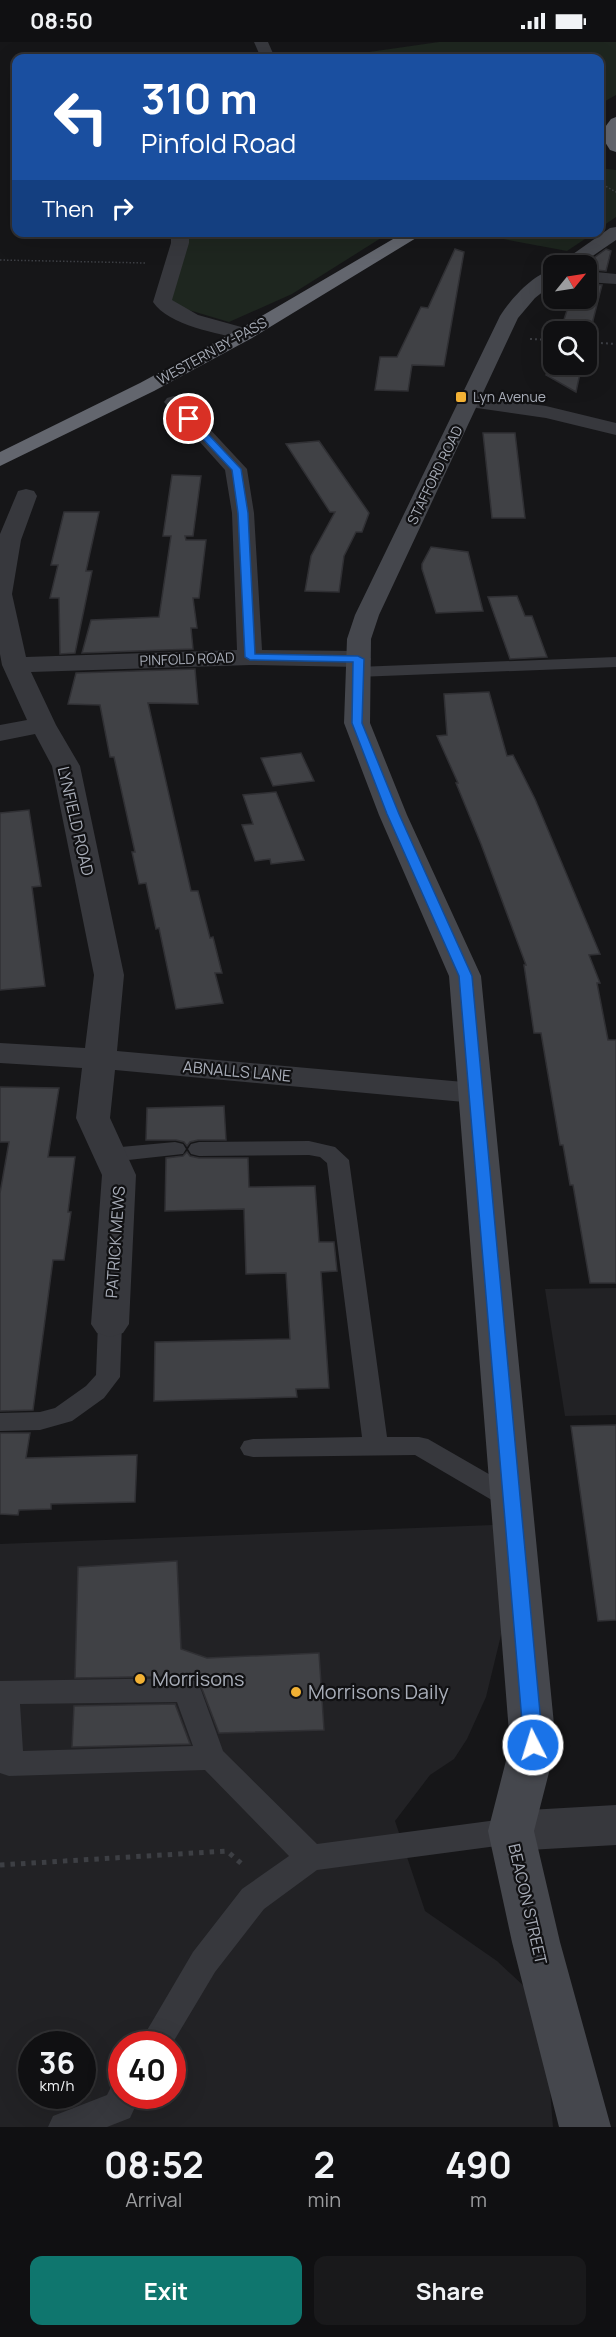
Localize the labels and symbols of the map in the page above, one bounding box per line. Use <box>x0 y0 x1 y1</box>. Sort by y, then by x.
north arrow <box>543 255 597 309</box>
street label: WESTERN BY-PASS <box>154 312 270 389</box>
place label: Lyn Avenue <box>473 387 546 406</box>
marker: Lyn Avenue <box>454 390 468 404</box>
pin <box>163 393 214 444</box>
street label: STAFFORD ROAD <box>402 422 467 527</box>
street label: PINFOLD ROAD <box>139 647 235 670</box>
street label: LYNFIELD ROAD <box>53 764 99 878</box>
street label: ABNALLS LANE <box>182 1055 292 1087</box>
street label: PATRICK MEWS <box>100 1185 130 1299</box>
place label: Morrisons <box>152 1665 244 1692</box>
marker: Morrisons <box>133 1672 147 1686</box>
place label: Morrisons Daily <box>308 1678 449 1705</box>
marker: Morrisons Daily <box>289 1685 303 1699</box>
position arrow <box>501 1713 565 1777</box>
street label: BEACON STREET <box>503 1842 553 1967</box>
speed limit sign: 40 <box>108 2031 186 2109</box>

